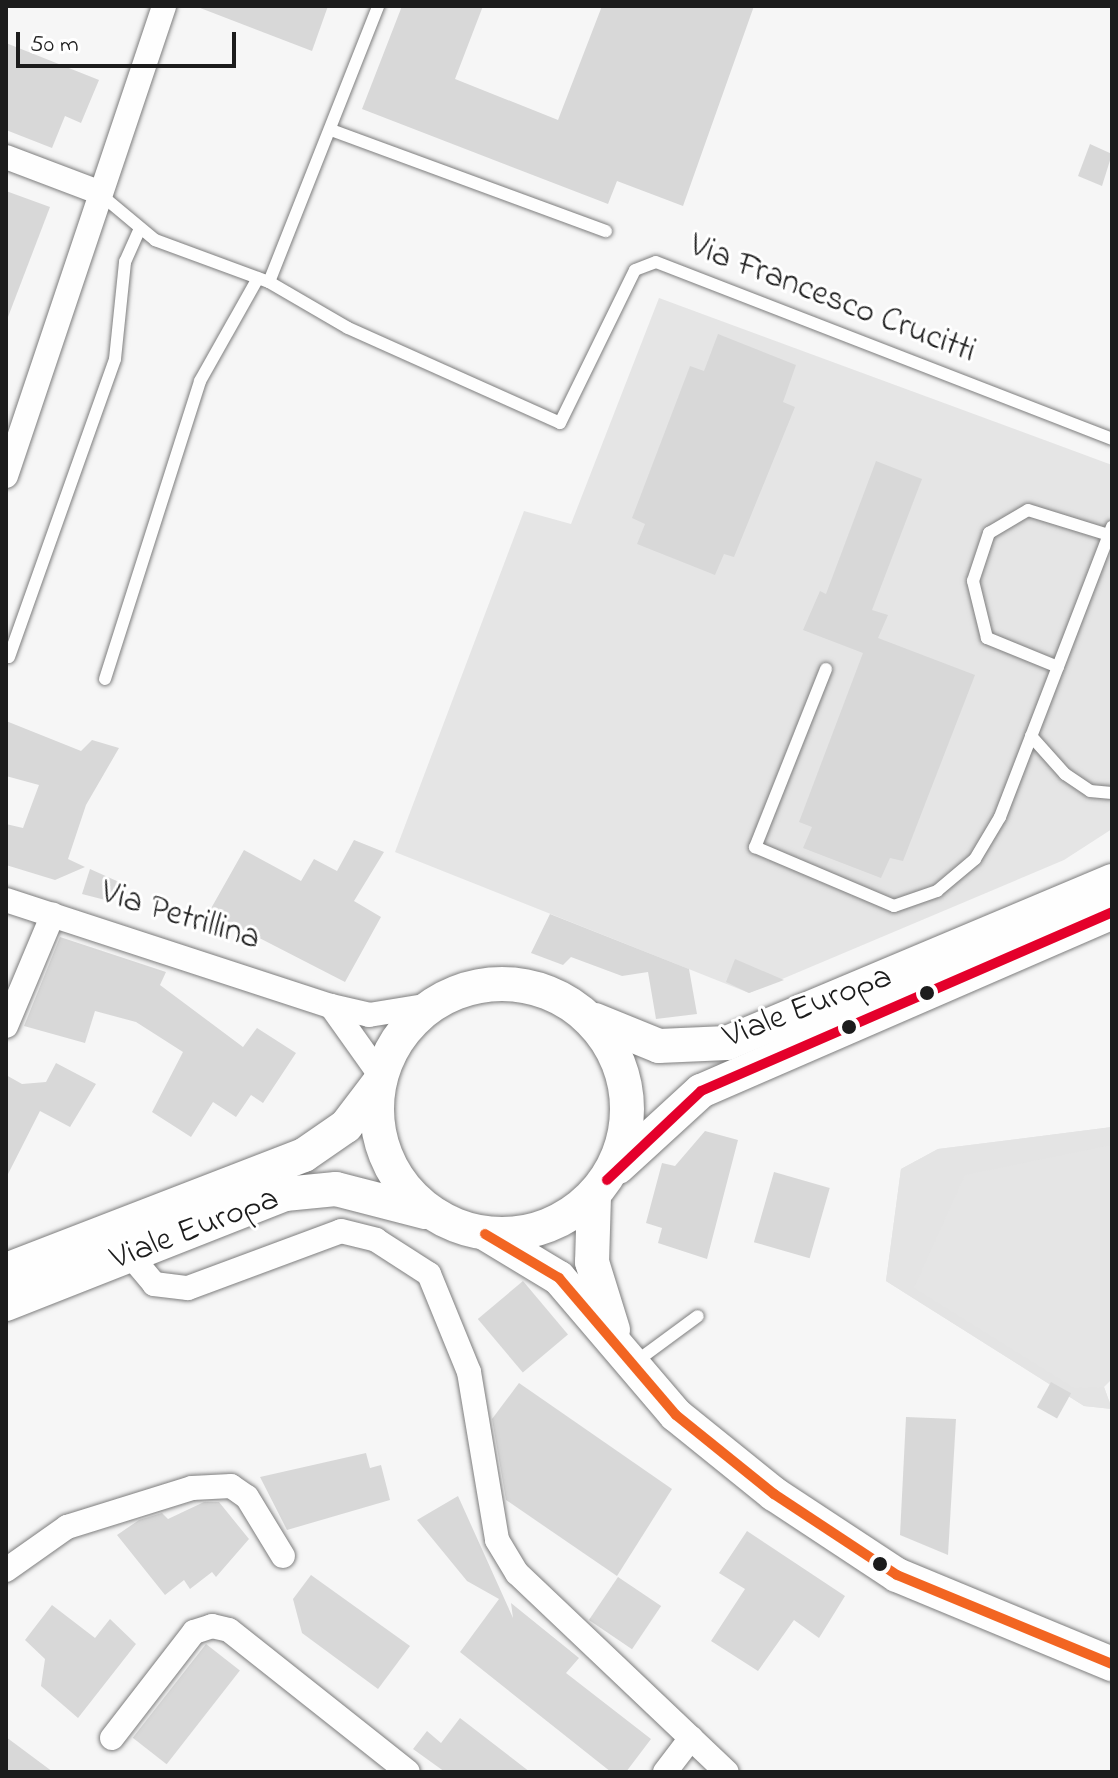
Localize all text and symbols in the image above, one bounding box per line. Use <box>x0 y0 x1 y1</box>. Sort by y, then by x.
scale bar <box>20 16 240 66</box>
text: 50 m <box>30 28 79 63</box>
street label: Via Francesco Crucitti <box>683 227 981 373</box>
street label: Via Petrillina <box>95 873 265 961</box>
street label: Viale Europa <box>718 957 898 1059</box>
unlabelled marker <box>919 985 935 1001</box>
unlabelled marker <box>841 1019 857 1035</box>
street label: Viale Europa <box>105 1179 285 1281</box>
unlabelled marker <box>872 1556 888 1572</box>

